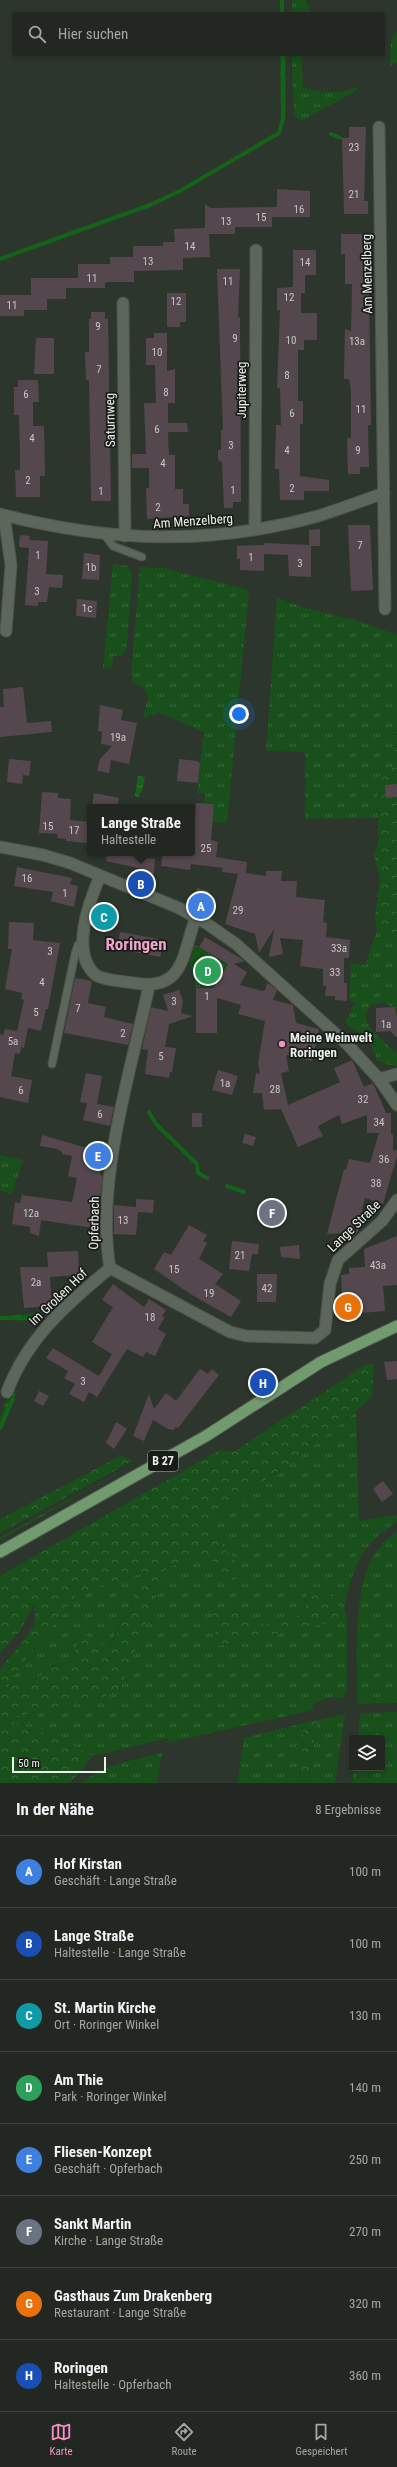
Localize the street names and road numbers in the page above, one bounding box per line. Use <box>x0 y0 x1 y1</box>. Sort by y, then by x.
street label: Am Menzelberg <box>359 234 375 314</box>
street label: Jupiterweg <box>234 362 249 418</box>
street label: Saturnweg <box>102 393 118 447</box>
street label: Am Menzelberg <box>153 511 233 531</box>
street label: Opferbach <box>86 1196 102 1250</box>
street label: Lange Straße <box>324 1197 384 1255</box>
street label: Im Großen Hof <box>26 1266 90 1328</box>
road number: B 27 <box>148 1451 178 1471</box>

